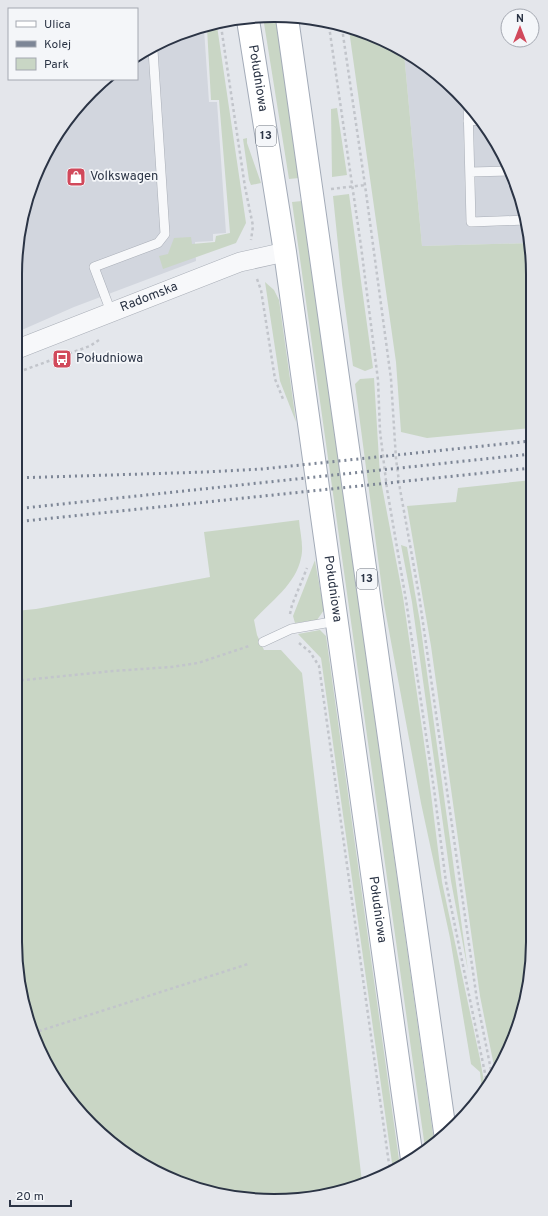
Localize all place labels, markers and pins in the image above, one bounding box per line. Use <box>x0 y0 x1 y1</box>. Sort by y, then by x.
shop icon: Volkswagen <box>65 166 87 188</box>
place label: Volkswagen <box>90 169 158 185</box>
bus stop icon: Południowa <box>51 348 73 370</box>
place label: Południowa <box>76 351 143 367</box>

